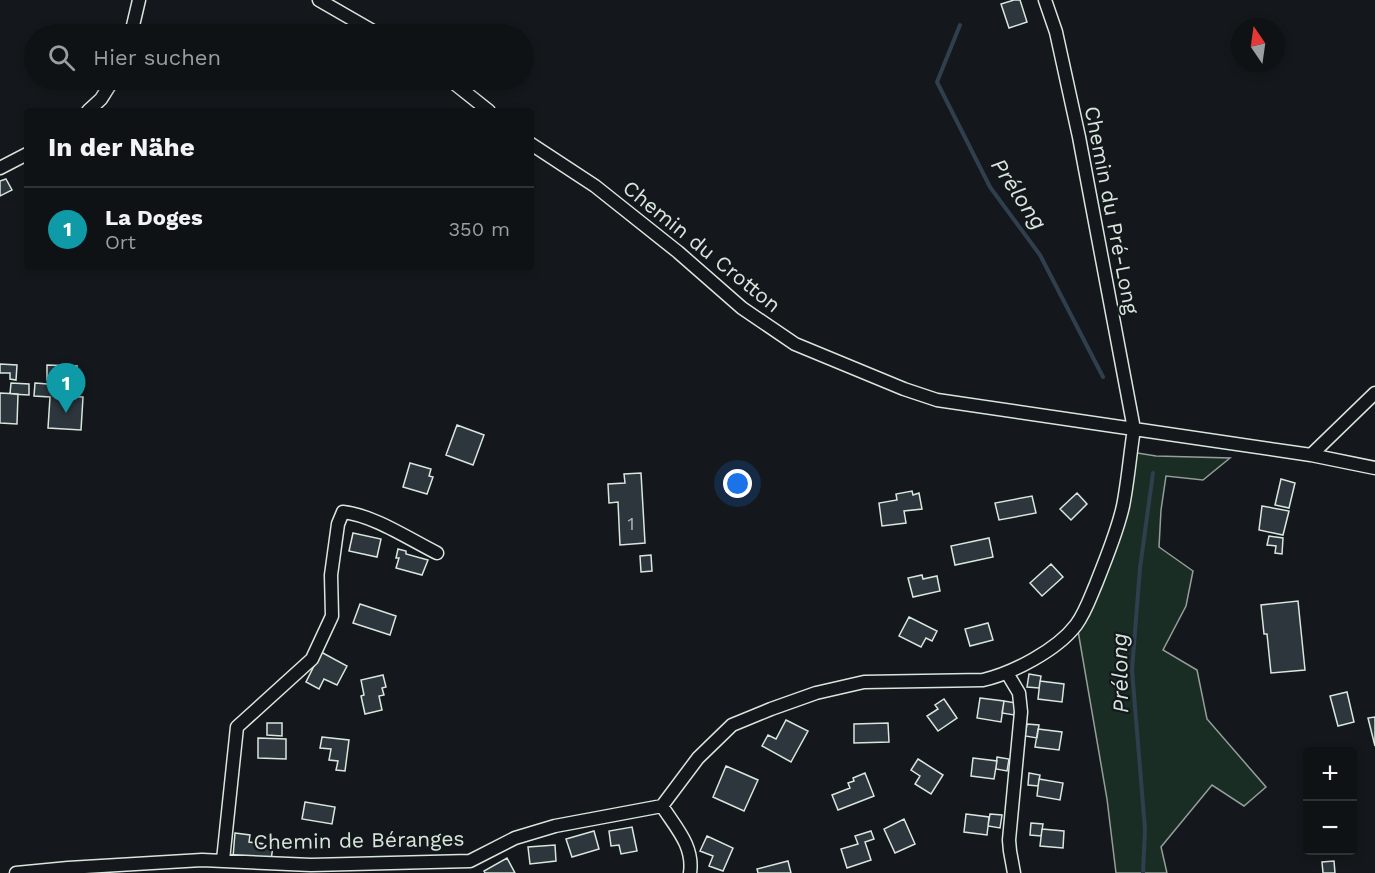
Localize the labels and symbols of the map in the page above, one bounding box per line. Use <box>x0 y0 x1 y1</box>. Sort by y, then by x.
north arrow <box>1231 18 1285 72</box>
street label: Chemin du Pré-Long <box>1080 104 1145 317</box>
water label: Prélong <box>986 154 1052 234</box>
street label: Chemin du Crotton <box>618 175 786 317</box>
pin: 1 <box>46 364 86 413</box>
your location <box>723 469 752 498</box>
house number: 1 <box>627 513 635 534</box>
water label: Prélong <box>1107 633 1133 713</box>
street label: Chemin de Béranges <box>253 826 465 854</box>

